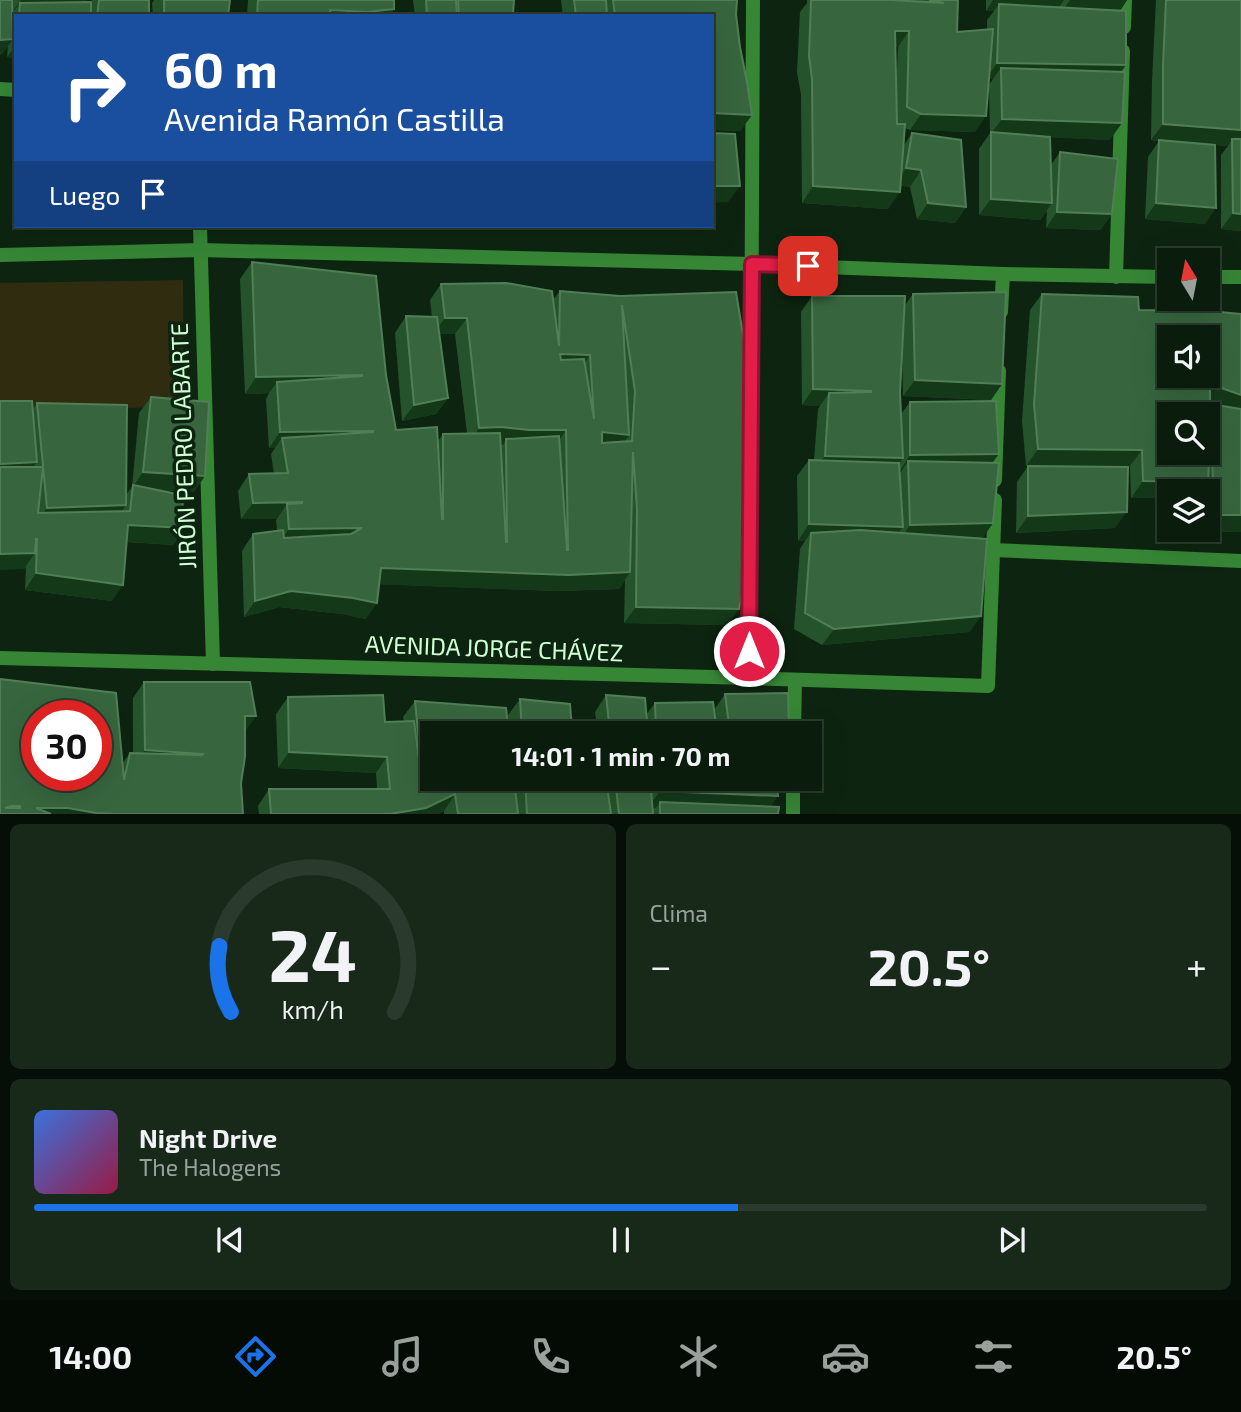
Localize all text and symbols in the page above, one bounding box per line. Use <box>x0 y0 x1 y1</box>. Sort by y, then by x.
text: 60 m <box>164 39 278 98</box>
icon: right <box>49 42 140 133</box>
text: Avenida Ramón Castilla <box>164 99 505 137</box>
icon: arrive <box>134 175 172 213</box>
text: Luego <box>49 179 120 210</box>
pin <box>778 236 838 296</box>
icon: arrive <box>789 247 827 285</box>
north arrow <box>1157 248 1220 312</box>
map controls <box>1157 248 1220 542</box>
street label: JIRÓN PEDRO LABARTE <box>164 322 201 570</box>
button: sound <box>1157 325 1220 388</box>
button: search <box>1157 402 1220 465</box>
button: layers <box>1157 479 1220 542</box>
position arrow <box>712 614 786 688</box>
street label: AVENIDA JORGE CHÁVEZ <box>364 628 624 667</box>
speed limit sign: 30 <box>21 700 112 791</box>
text: 14:01 · 1 min · 70 m <box>512 740 730 771</box>
text: Clima <box>650 899 708 927</box>
text: 24 <box>268 910 357 998</box>
text: 20.5° <box>868 934 990 996</box>
text: − <box>650 942 672 988</box>
text: + <box>1186 942 1207 988</box>
text: km/h <box>282 994 344 1024</box>
text: Night Drive <box>139 1122 277 1153</box>
text: The Halogens <box>139 1153 281 1181</box>
icon: previous <box>211 1221 249 1259</box>
icon: pause <box>602 1221 640 1259</box>
icon: next <box>993 1221 1031 1259</box>
icon: directions <box>231 1332 280 1381</box>
icon: music <box>378 1332 427 1381</box>
icon: phone <box>526 1332 575 1381</box>
icon: climate <box>674 1332 723 1381</box>
icon: car <box>821 1332 870 1381</box>
icon: filters <box>969 1332 1018 1381</box>
text: 14:00 <box>49 1337 132 1375</box>
text: 20.5° <box>1116 1337 1192 1375</box>

